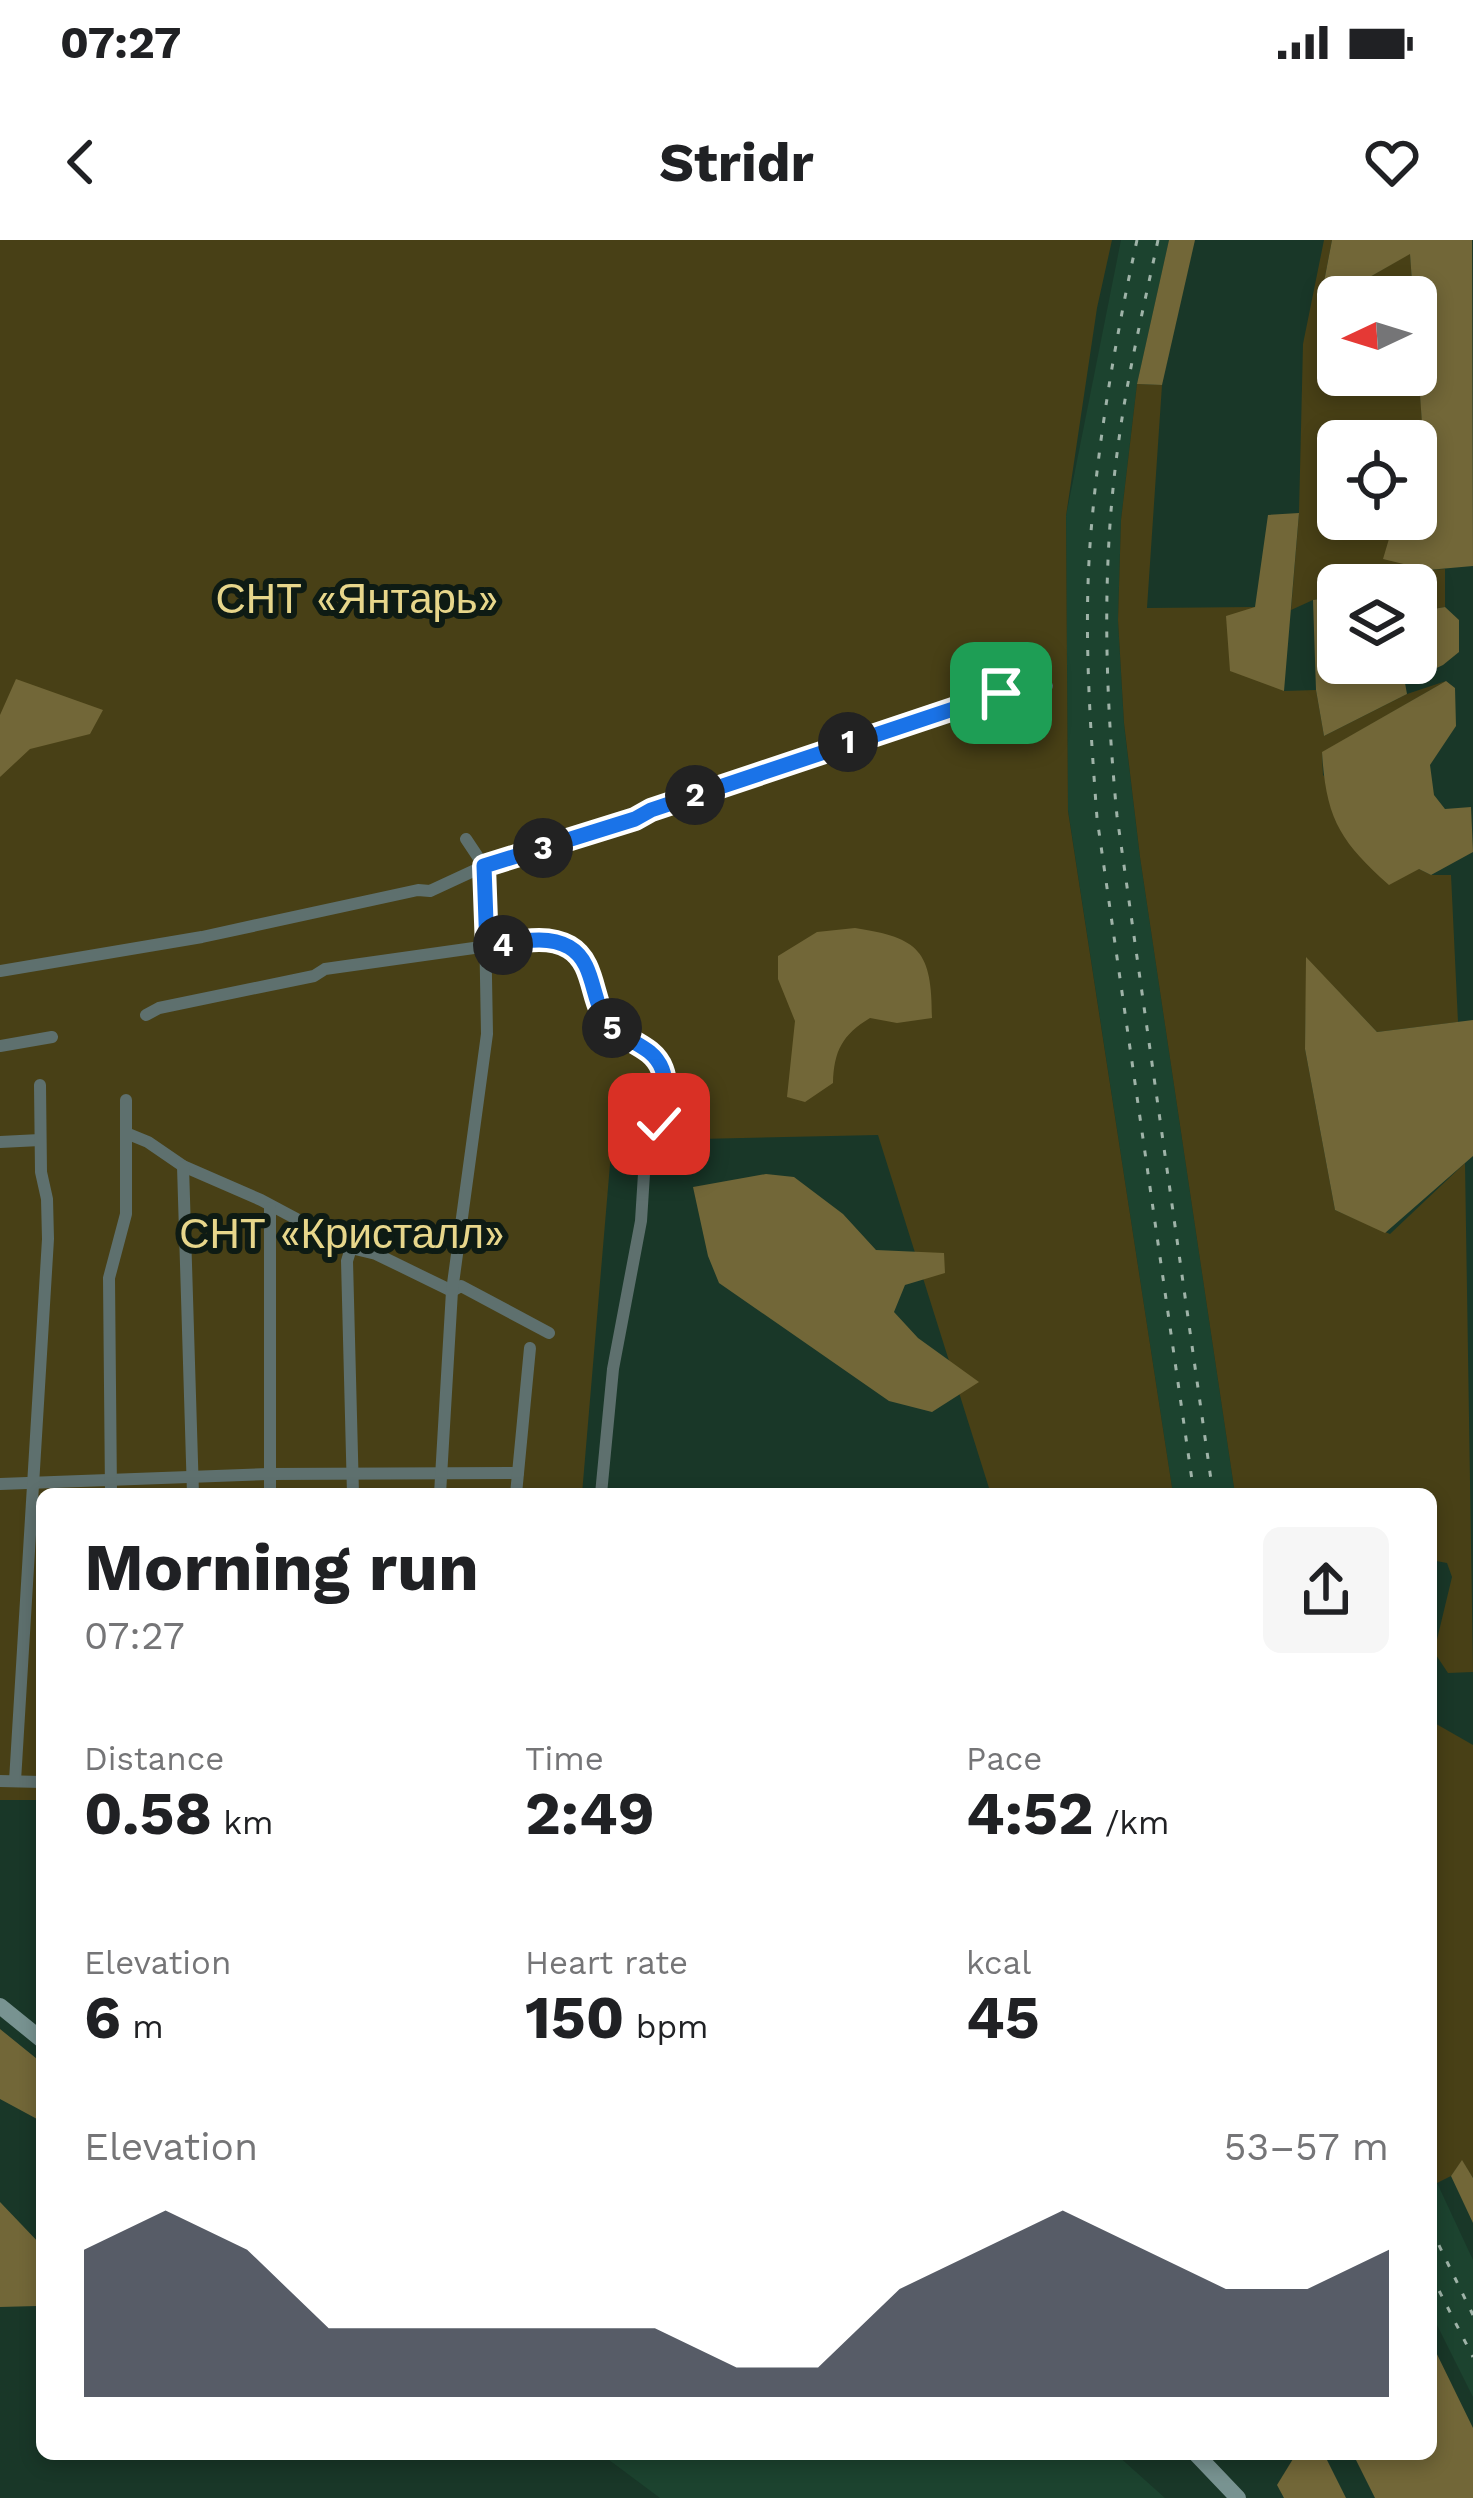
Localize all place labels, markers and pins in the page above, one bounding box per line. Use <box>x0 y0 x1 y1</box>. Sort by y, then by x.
pin <box>950 642 1052 744</box>
pin: 1 <box>818 712 878 772</box>
pin: 2 <box>665 765 725 825</box>
pin: 3 <box>513 818 573 878</box>
pin: 4 <box>473 915 533 975</box>
pin: 5 <box>582 998 642 1058</box>
pin <box>608 1073 710 1175</box>

